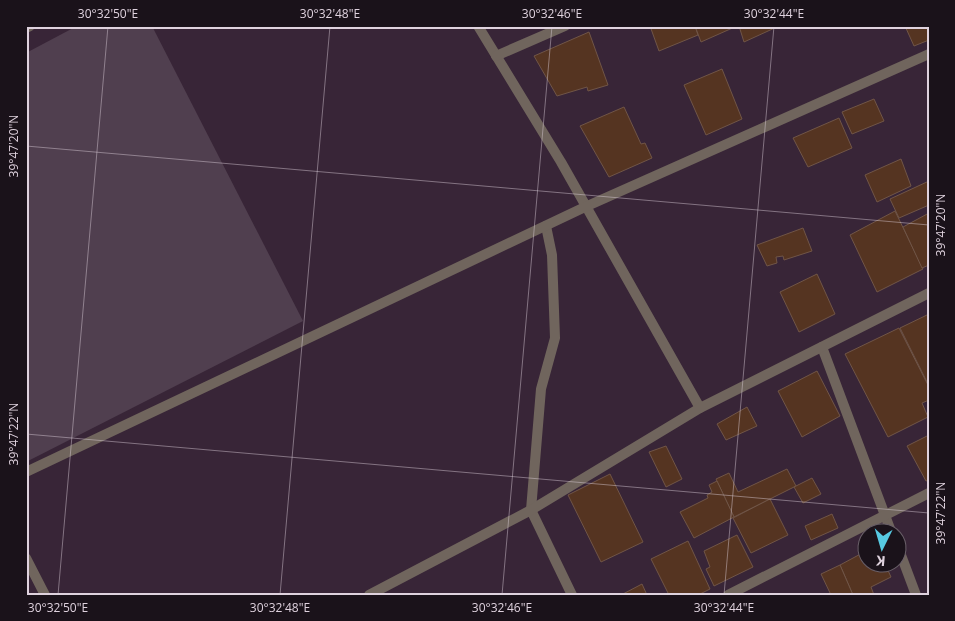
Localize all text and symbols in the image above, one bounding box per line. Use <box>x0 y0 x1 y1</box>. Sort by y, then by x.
text: 30°32'50"E <box>78 5 138 22</box>
text: 30°32'48"E <box>300 5 360 22</box>
text: 30°32'46"E <box>522 5 582 22</box>
text: 30°32'44"E <box>744 5 804 22</box>
text: 39°47'20"N <box>5 115 22 177</box>
text: 39°47'20"N <box>932 194 949 256</box>
text: 39°47'22"N <box>5 403 22 465</box>
text: 39°47'22"N <box>932 482 949 544</box>
north arrow <box>858 524 908 574</box>
text: K <box>875 552 886 571</box>
text: 30°32'50"E <box>28 599 88 616</box>
text: 30°32'48"E <box>250 599 310 616</box>
text: 30°32'46"E <box>472 599 532 616</box>
text: 30°32'44"E <box>694 599 754 616</box>

